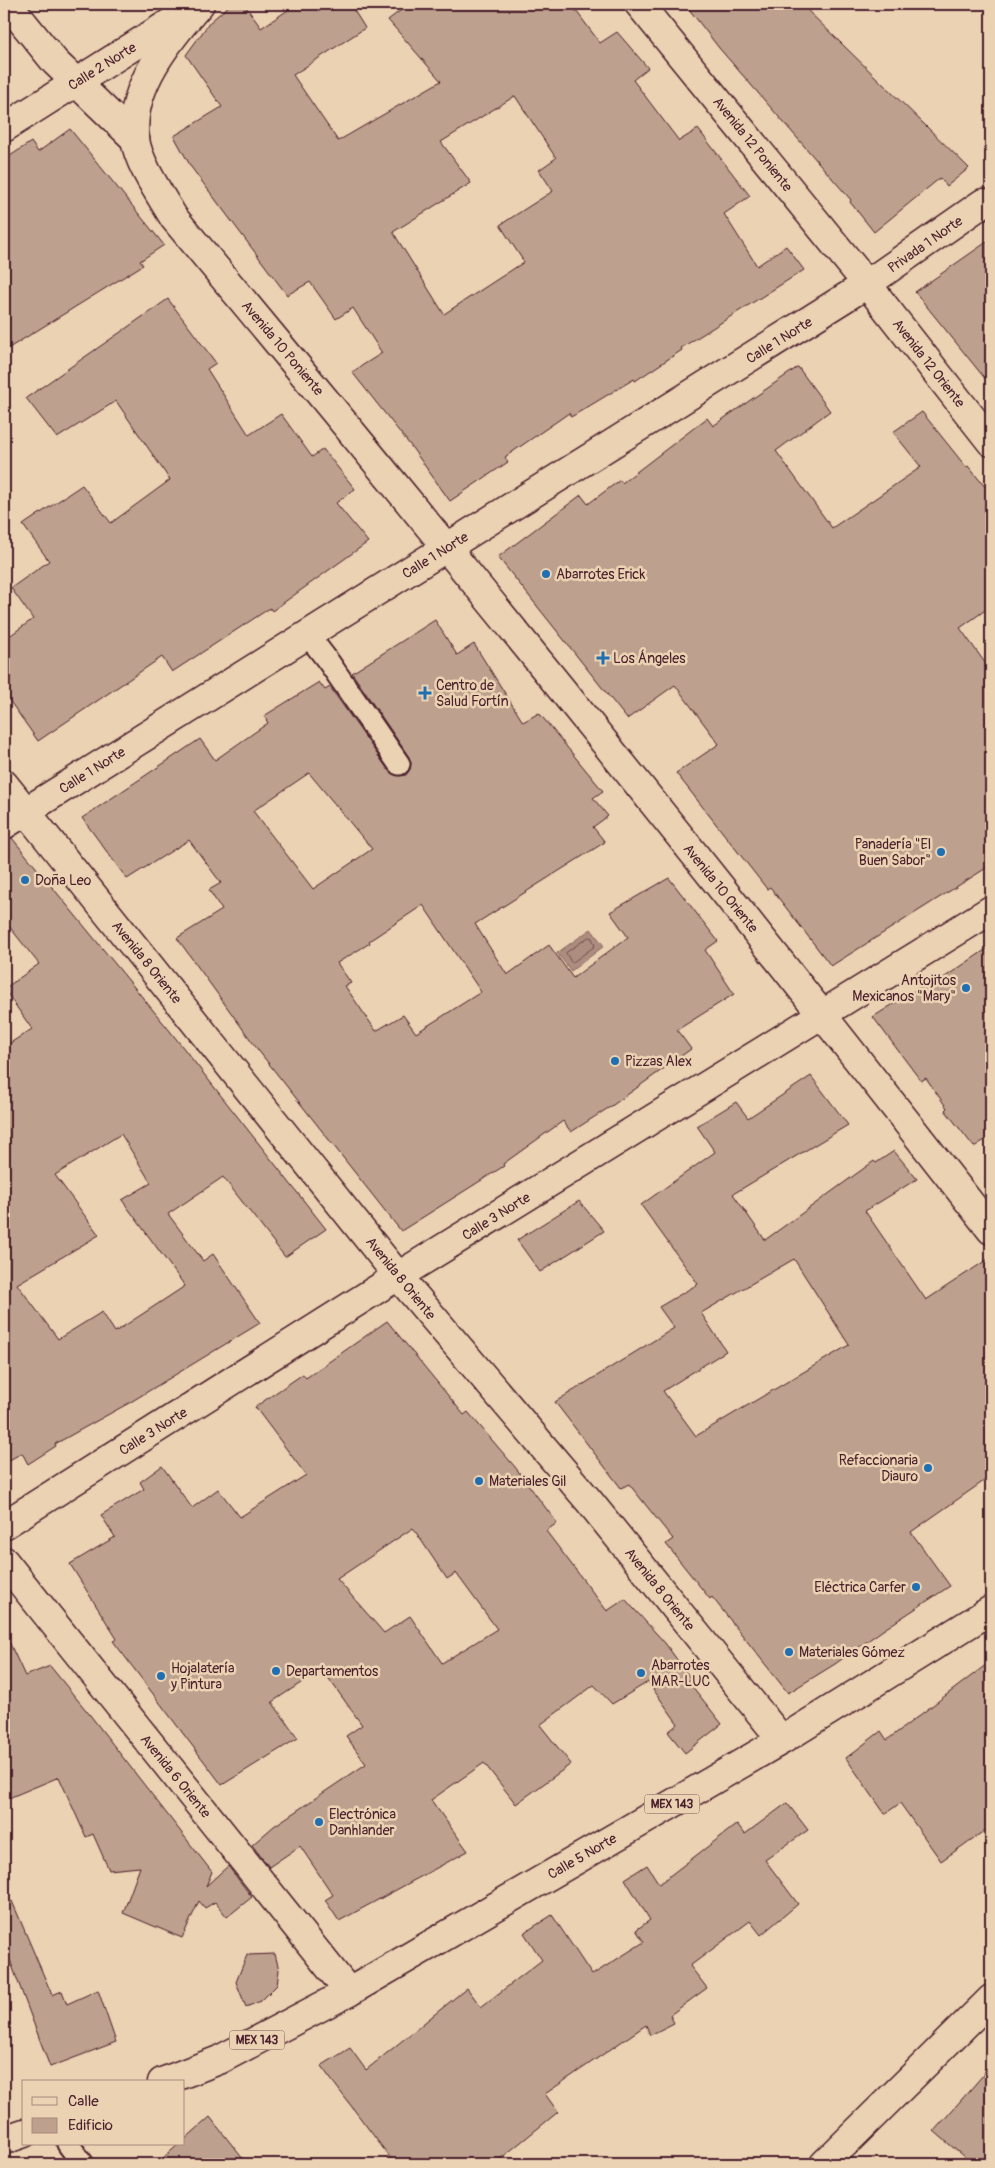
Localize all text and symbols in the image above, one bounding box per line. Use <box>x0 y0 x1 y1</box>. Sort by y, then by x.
street label: Calle 2 Norte <box>65 39 140 94</box>
street label: Avenida 12 Poniente <box>709 94 796 195</box>
street label: Privada 1 Norte <box>885 212 966 277</box>
street label: Avenida 10 Poniente <box>238 297 327 399</box>
street label: Calle 1 Norte <box>743 313 816 367</box>
street label: Avenida 12 Oriente <box>889 316 969 411</box>
street label: Calle 1 Norte <box>399 528 472 582</box>
place label: Abarrotes Erick <box>556 566 645 583</box>
marker: Abarrotes Erick <box>540 568 552 580</box>
place label: Los Ángeles <box>613 649 686 667</box>
marker: Los Ángeles <box>597 652 609 664</box>
place label: Centro de Salud Fortín <box>436 677 509 710</box>
marker: Centro de Salud Fortín <box>418 686 432 700</box>
street label: Calle 1 Norte <box>56 743 129 797</box>
place label: Panadería "El Buen Sabor" <box>855 836 931 869</box>
street label: Avenida 10 Oriente <box>680 840 762 936</box>
marker: Panadería "El Buen Sabor" <box>935 846 947 858</box>
place label: Doña Leo <box>35 872 92 889</box>
marker: Doña Leo <box>19 874 31 886</box>
street label: Avenida 8 Oriente <box>108 918 185 1007</box>
place label: Antojitos Mexicanos "Mary" <box>852 972 957 1005</box>
marker: Antojitos Mexicanos "Mary" <box>960 982 972 994</box>
place label: Pizzas Alex <box>625 1053 692 1070</box>
marker: Pizzas Alex <box>609 1055 621 1067</box>
street label: Calle 3 Norte <box>459 1189 534 1244</box>
street label: Avenida 8 Oriente <box>362 1234 439 1323</box>
street label: Calle 3 Norte <box>116 1404 191 1459</box>
place label: Refaccionaria Diauro <box>839 1452 918 1485</box>
marker: Refaccionaria Diauro <box>922 1462 934 1474</box>
place label: Materiales Gil <box>489 1473 566 1490</box>
marker: Materiales Gil <box>473 1475 485 1487</box>
street label: Avenida 8 Oriente <box>621 1545 698 1634</box>
place label: Eléctrica Carfer <box>814 1579 906 1596</box>
marker: Eléctrica Carfer <box>910 1581 922 1593</box>
place label: Materiales Gómez <box>799 1644 905 1661</box>
marker: Materiales Gómez <box>783 1646 795 1658</box>
place label: Abarrotes MAR-LUC <box>651 1657 710 1690</box>
place label: Hojalatería y Pintura <box>170 1660 235 1693</box>
place label: Departamentos <box>286 1663 379 1680</box>
marker: Departamentos <box>270 1665 282 1677</box>
marker: Abarrotes MAR-LUC <box>635 1667 647 1679</box>
marker: Hojalatería y Pintura <box>155 1670 167 1682</box>
street label: Avenida 6 Oriente <box>137 1731 215 1822</box>
road number: MEX 143 <box>644 1795 700 1814</box>
place label: Electrónica Danhlander <box>329 1806 396 1839</box>
marker: Electrónica Danhlander <box>313 1816 325 1828</box>
street label: Calle 5 Norte <box>545 1830 620 1883</box>
road number: MEX 143 <box>230 2030 284 2050</box>
legend <box>22 2080 185 2146</box>
text: Calle <box>68 2092 99 2111</box>
text: Edificio <box>68 2116 113 2135</box>

